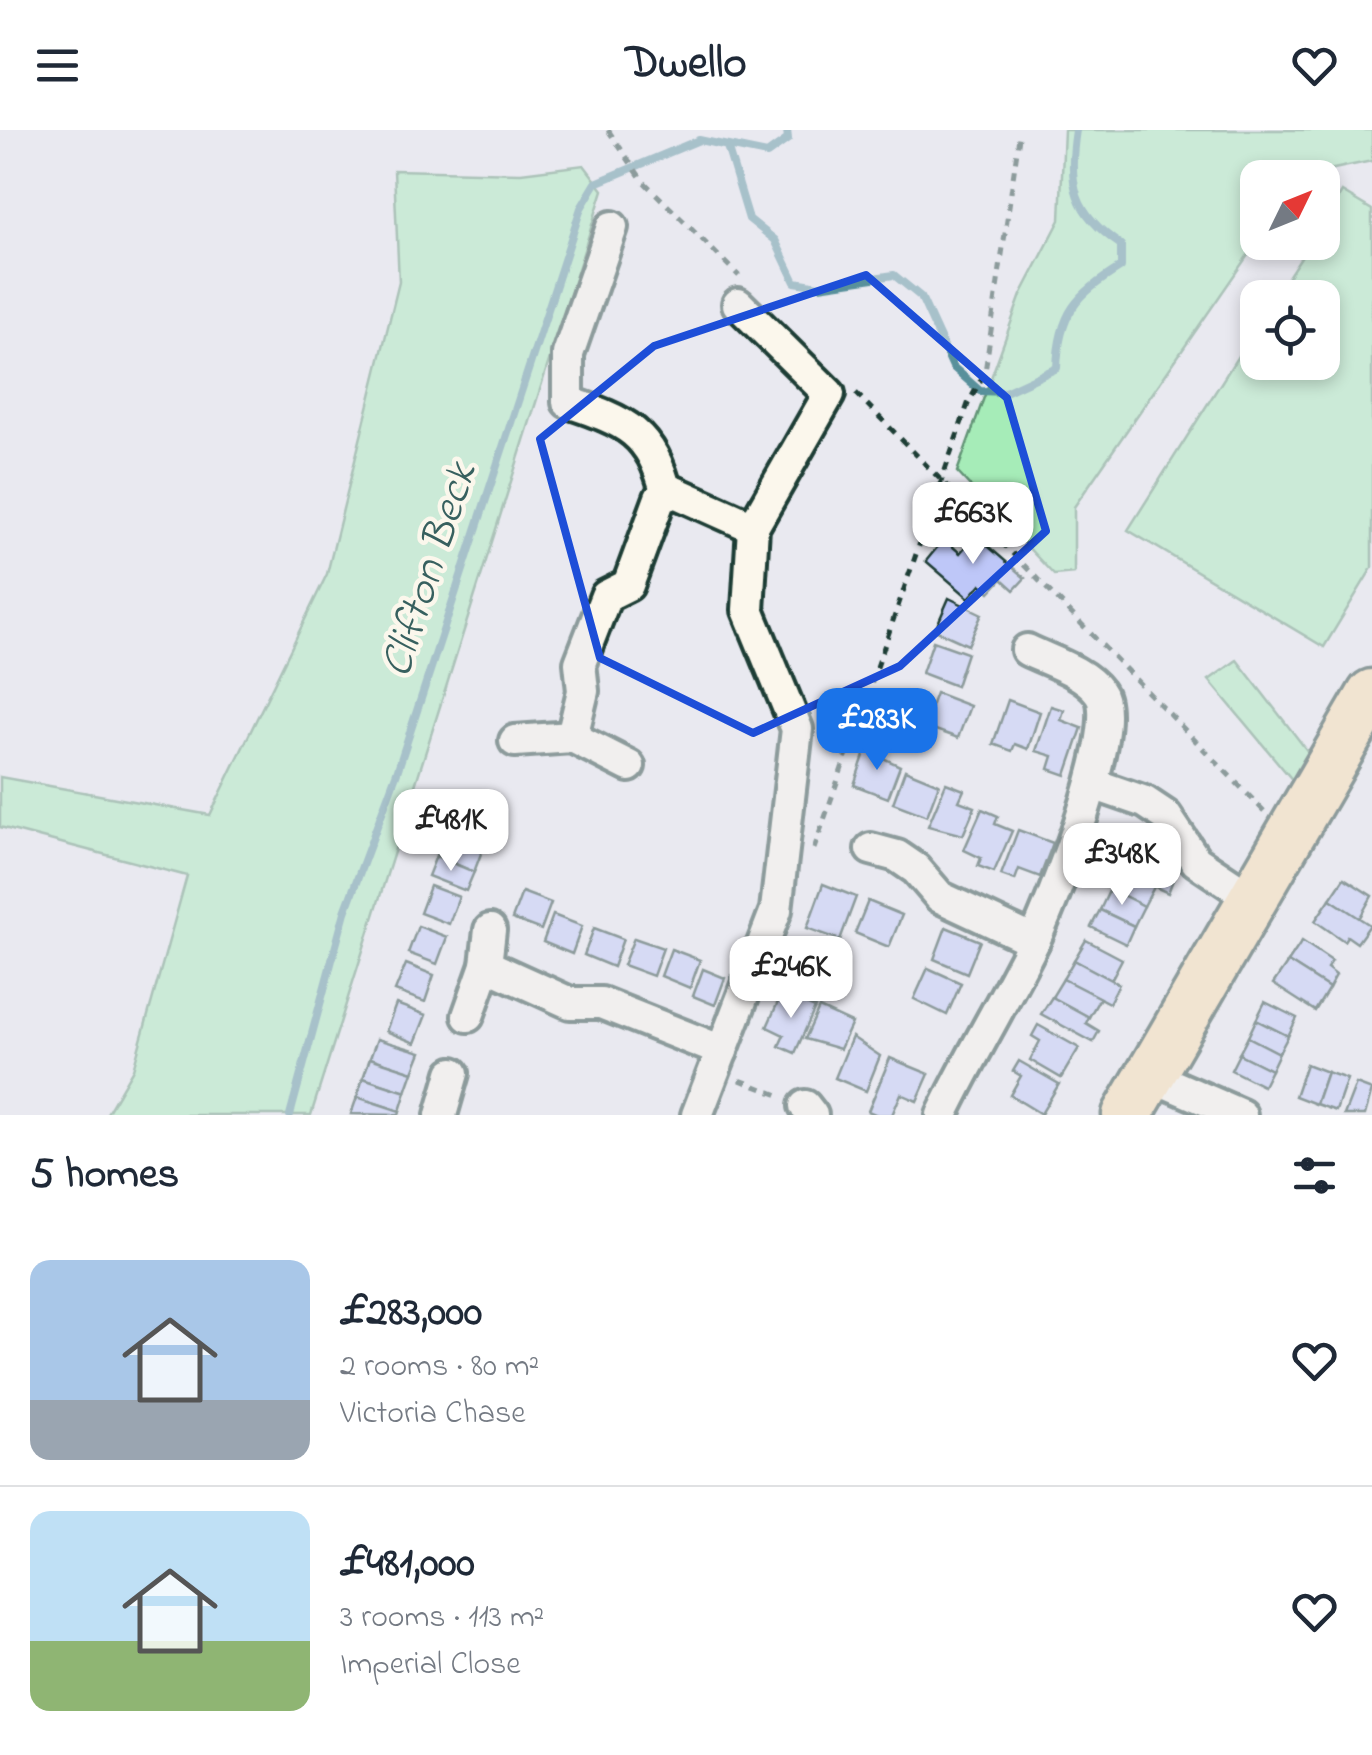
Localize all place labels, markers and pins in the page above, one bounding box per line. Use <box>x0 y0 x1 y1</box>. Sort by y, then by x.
pin: £663K <box>903 482 1043 567</box>
pin: £283K <box>807 688 947 773</box>
pin: £481K <box>381 789 521 874</box>
pin: £348K <box>1052 823 1192 908</box>
pin: £246K <box>721 936 861 1021</box>

